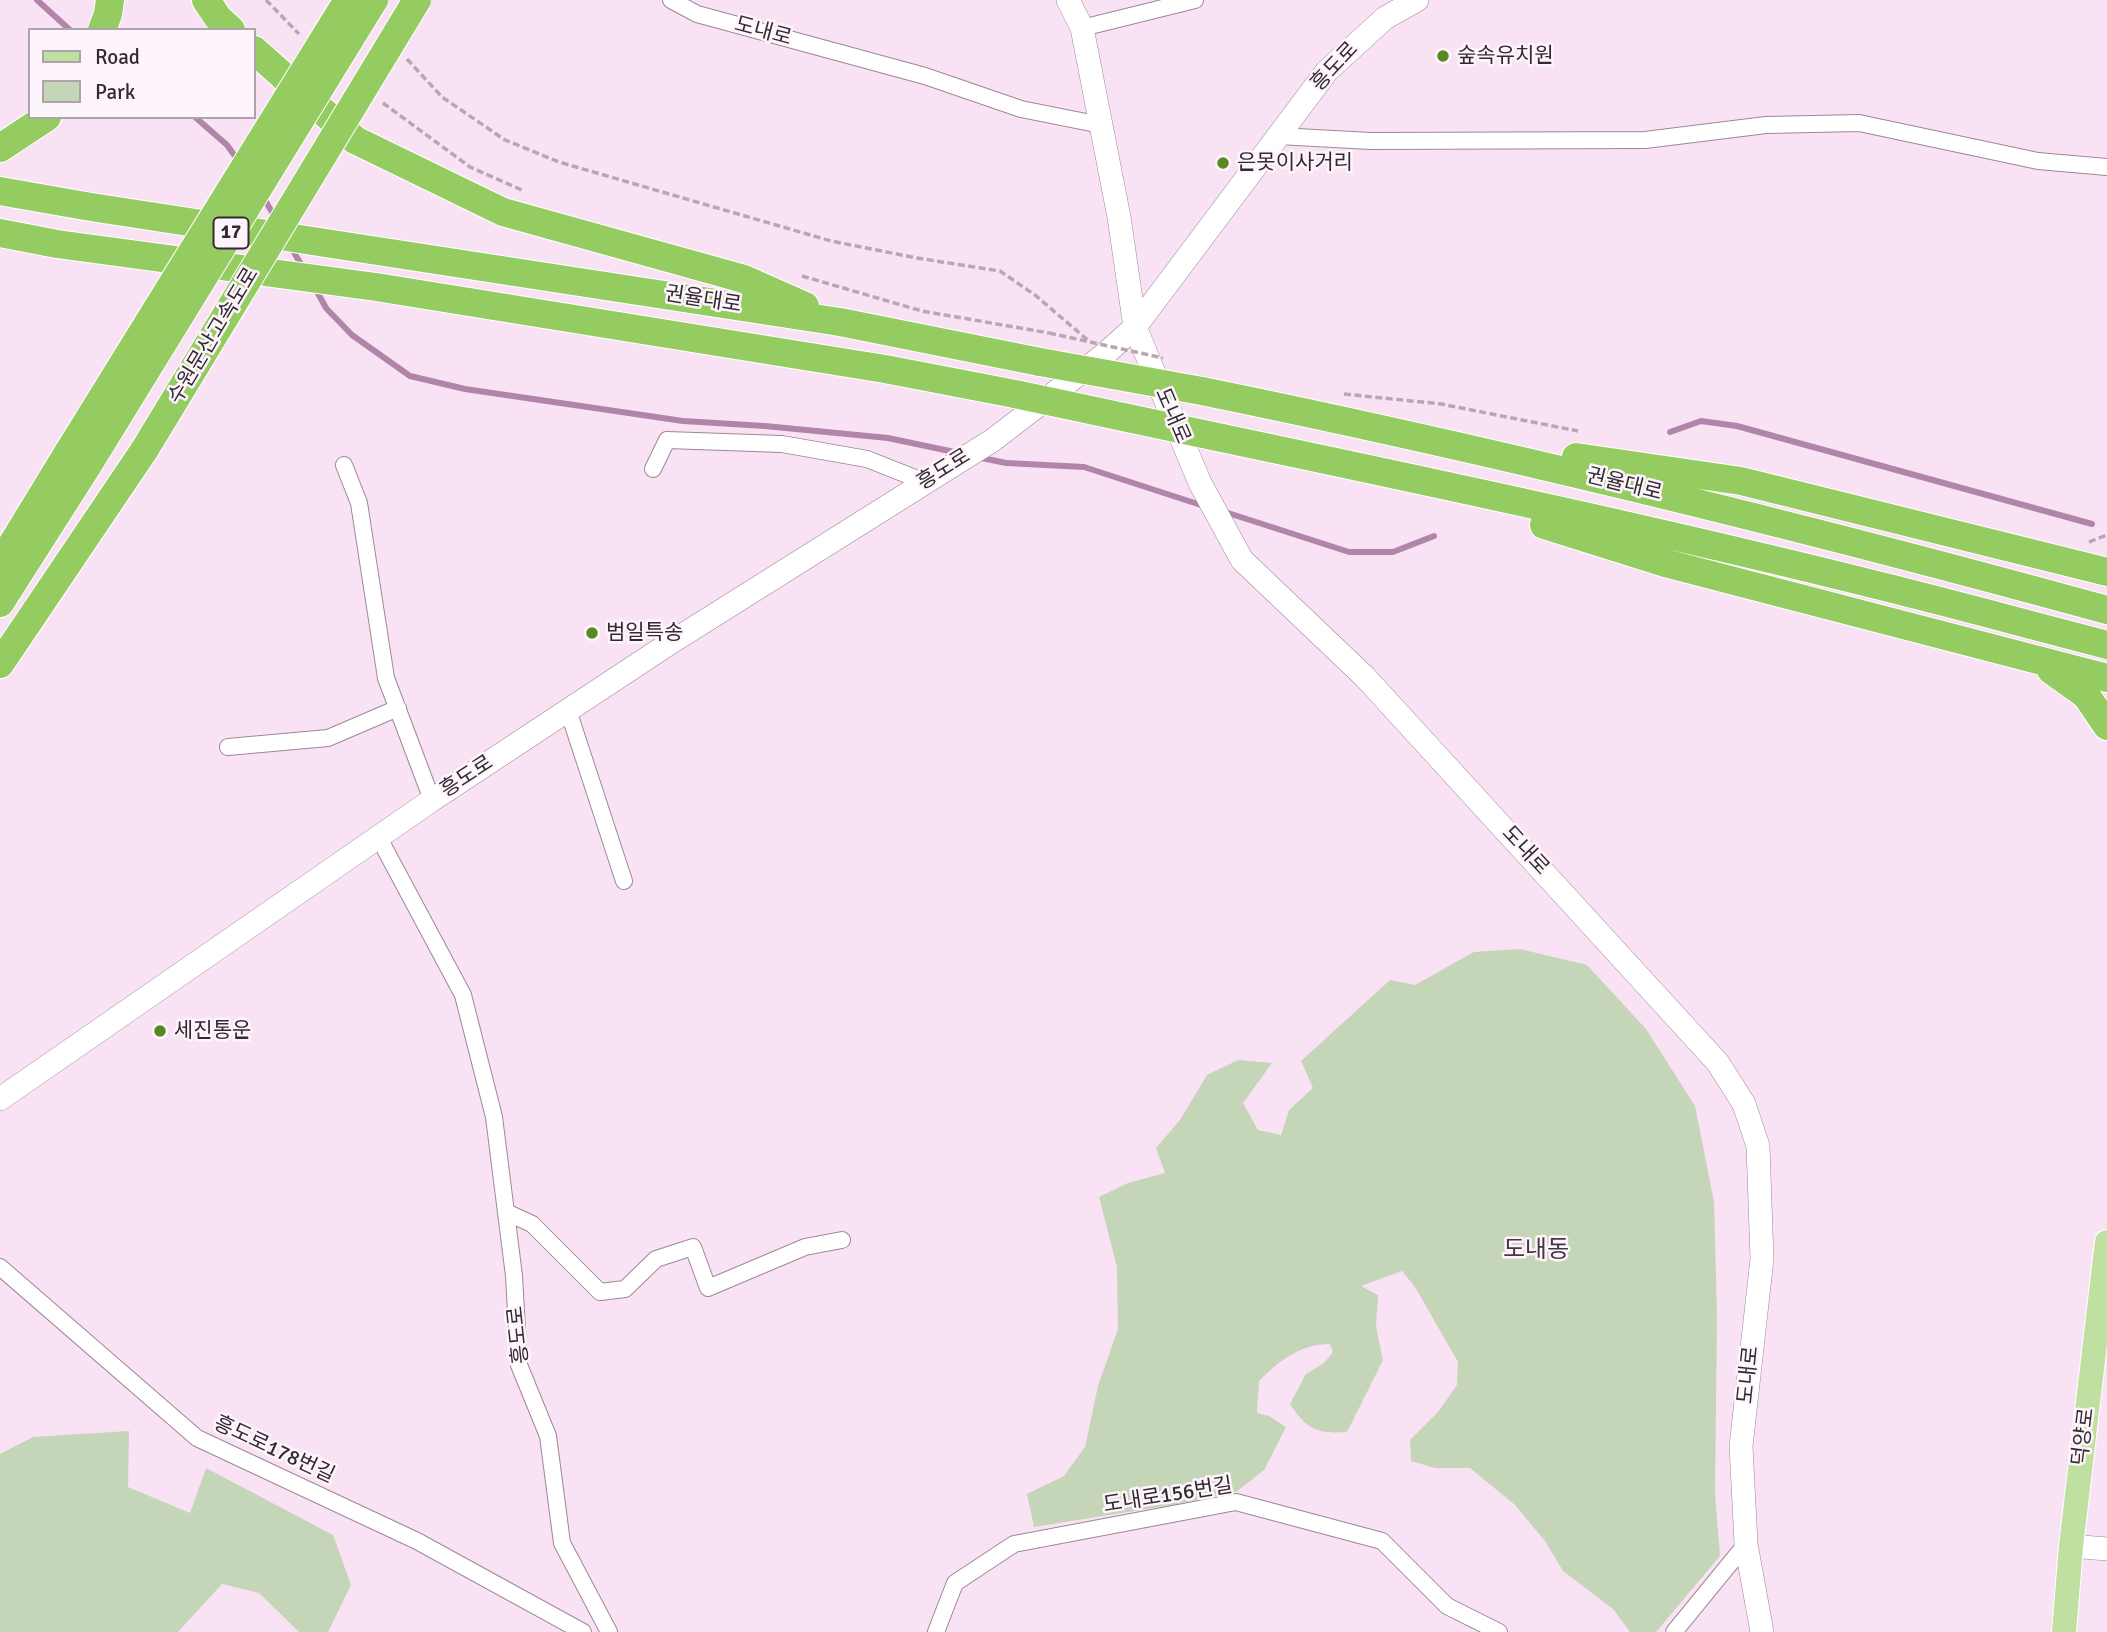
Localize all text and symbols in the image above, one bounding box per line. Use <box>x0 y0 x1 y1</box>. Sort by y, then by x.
street label: 도내로 <box>732 12 794 52</box>
legend <box>28 28 256 119</box>
street label: 흥도로 <box>1306 37 1364 97</box>
place label: 숲속유치원 <box>1457 43 1554 69</box>
text: Road <box>95 44 140 70</box>
marker: 숲속유치원 <box>1435 48 1451 64</box>
text: Park <box>95 79 135 105</box>
place label: 은못이사거리 <box>1237 150 1353 176</box>
marker: 은못이사거리 <box>1215 155 1231 171</box>
road number: 17 <box>214 218 248 248</box>
street label: 수원문산고속도로 <box>163 263 265 409</box>
street label: 권율대로 <box>663 282 743 318</box>
street label: 도내로 <box>1149 384 1195 448</box>
street label: 흥도로 <box>913 444 975 496</box>
street label: 권율대로 <box>1583 463 1665 507</box>
place label: 범일특송 <box>606 620 683 646</box>
marker: 범일특송 <box>584 625 600 641</box>
street label: 흥도로 <box>436 751 498 803</box>
street label: 도내로 <box>1496 821 1554 881</box>
place label: 세진통운 <box>174 1018 251 1044</box>
marker: 세진통운 <box>152 1023 168 1039</box>
district label: 도내동 <box>1503 1237 1569 1265</box>
street label: 흥도로 <box>503 1305 535 1365</box>
street label: 도내로 <box>1733 1345 1765 1405</box>
street label: 덕양로 <box>2068 1407 2100 1467</box>
street label: 흥도로178번길 <box>209 1411 339 1489</box>
street label: 도내로156번길 <box>1102 1473 1234 1519</box>

